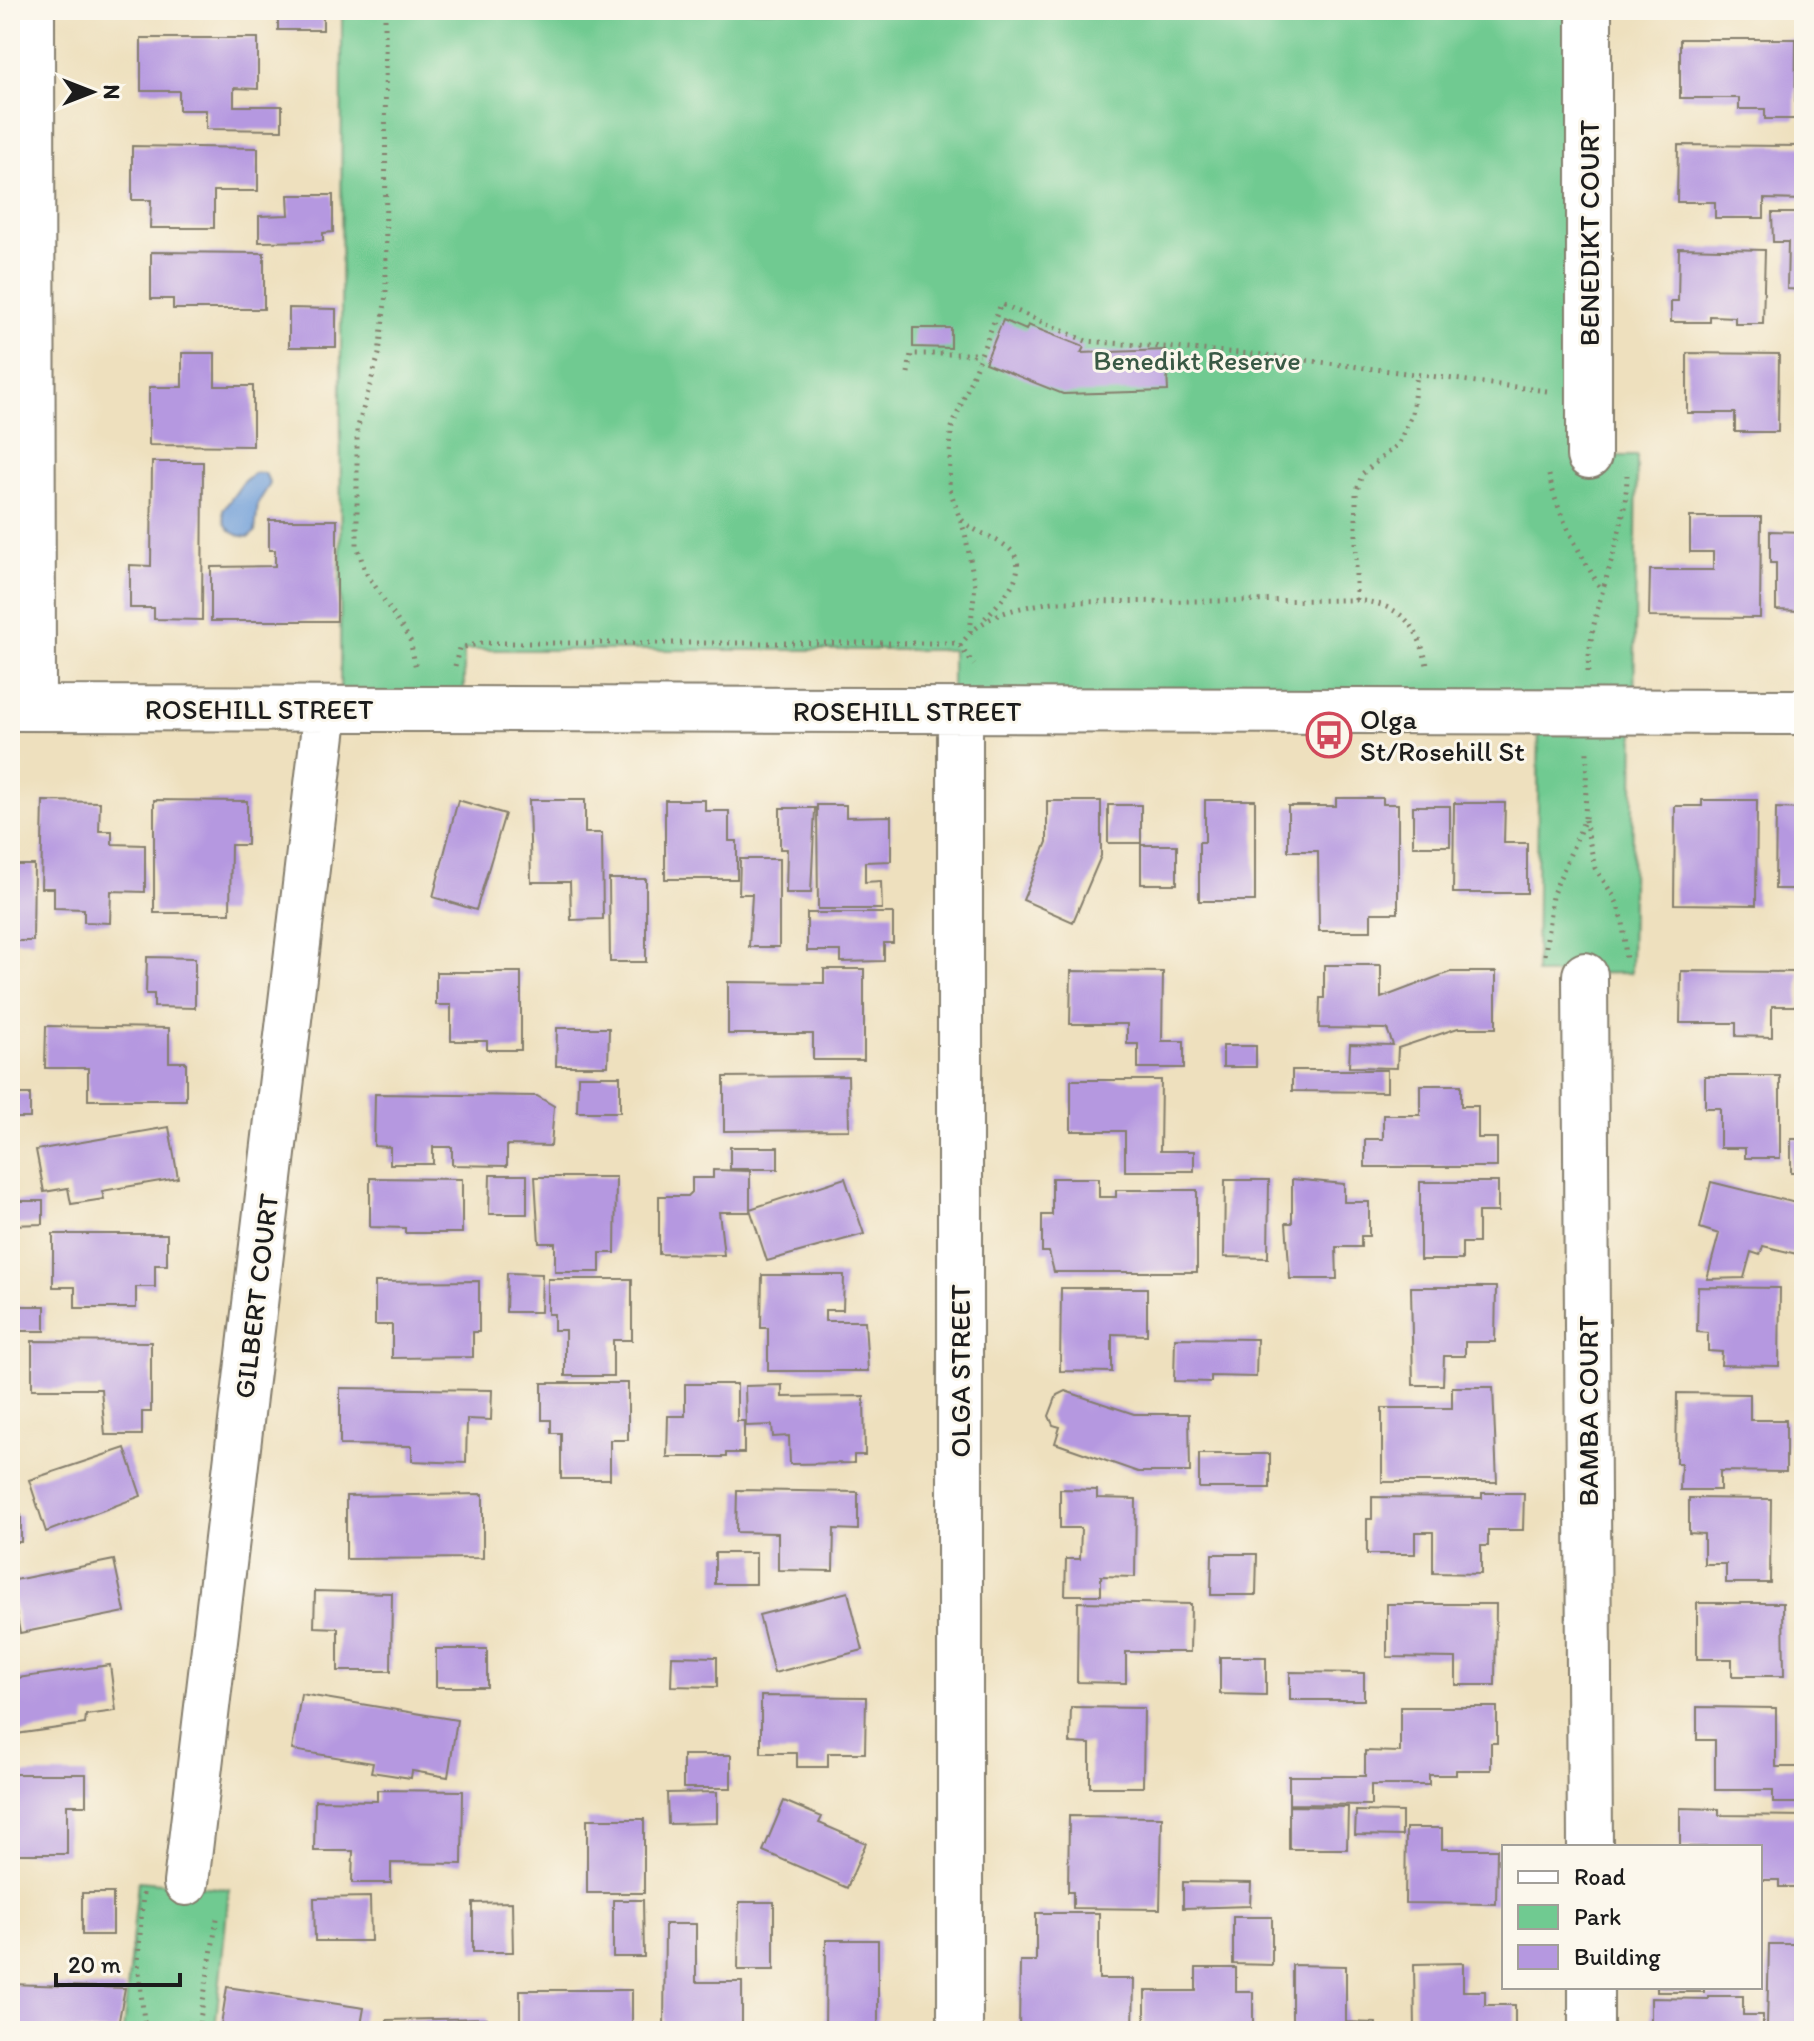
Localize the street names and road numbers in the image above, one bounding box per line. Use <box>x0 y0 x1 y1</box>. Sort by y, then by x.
street label: BENEDIKT COURT <box>1572 119 1606 346</box>
street label: ROSEHILL STREET <box>145 692 374 726</box>
street label: ROSEHILL STREET <box>793 694 1022 728</box>
street label: GILBERT COURT <box>227 1191 285 1400</box>
street label: OLGA STREET <box>943 1284 977 1458</box>
street label: BAMBA COURT <box>1571 1315 1605 1506</box>

